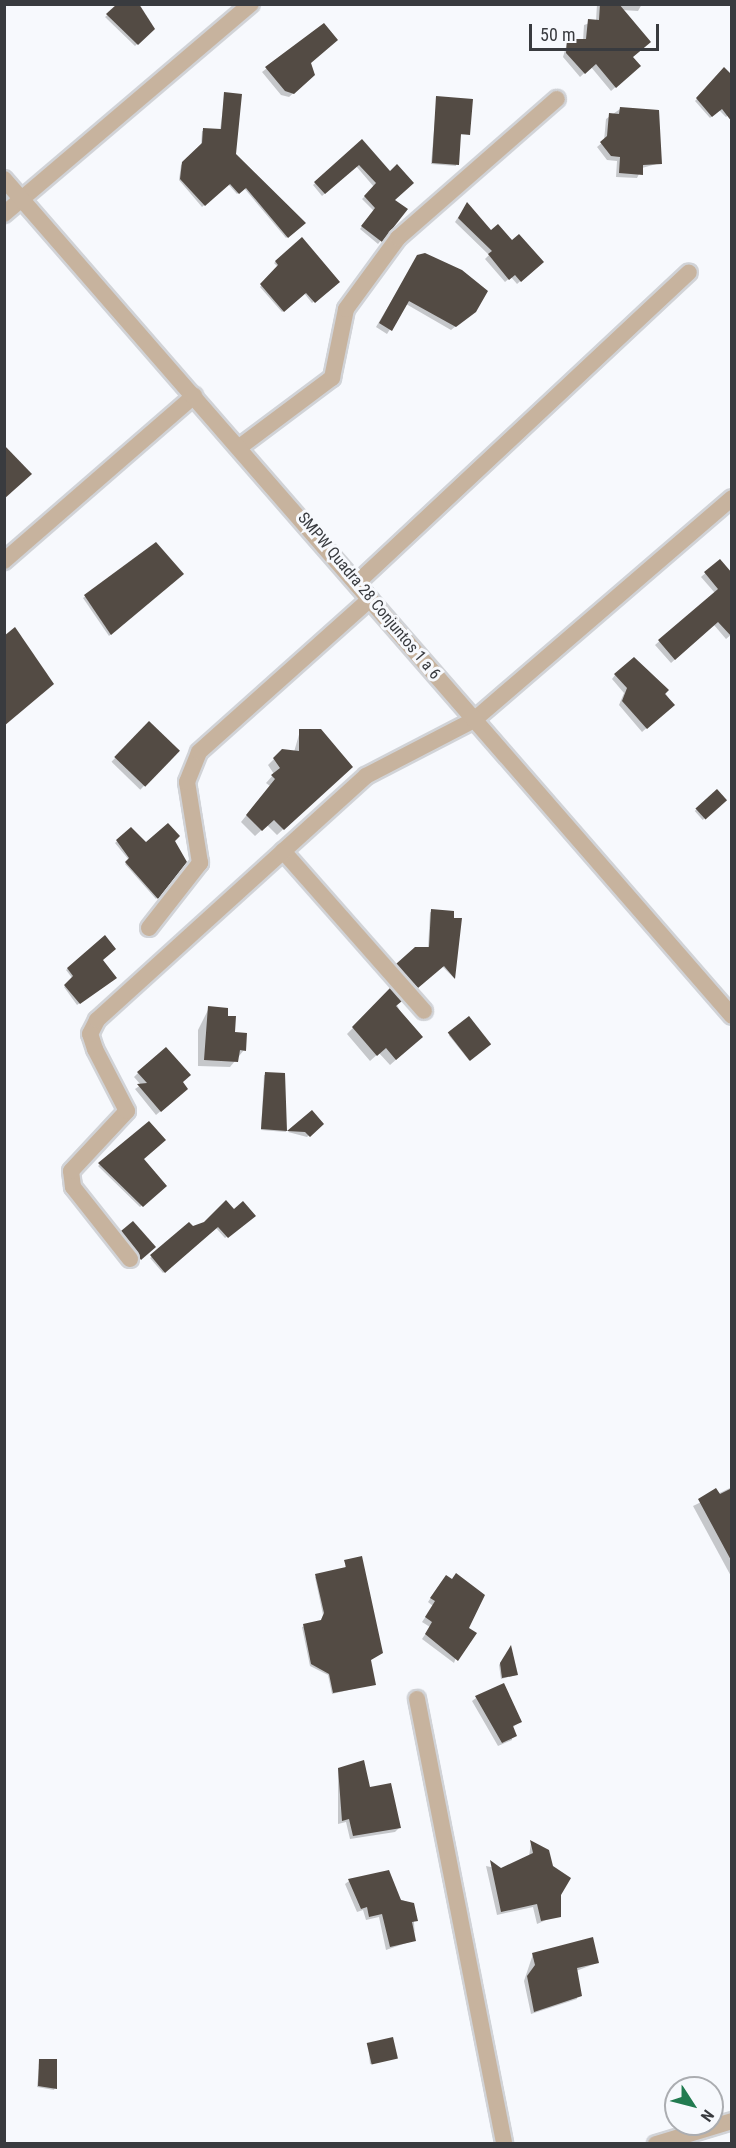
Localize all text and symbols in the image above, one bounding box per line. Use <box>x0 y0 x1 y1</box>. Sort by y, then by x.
scale bar <box>532 12 662 50</box>
text: 50 m <box>540 24 575 45</box>
street label: SMPW Quadra 28 Conjuntos 1 a 6 <box>294 509 444 683</box>
north arrow <box>664 2076 724 2136</box>
text: N <box>697 2106 718 2125</box>

